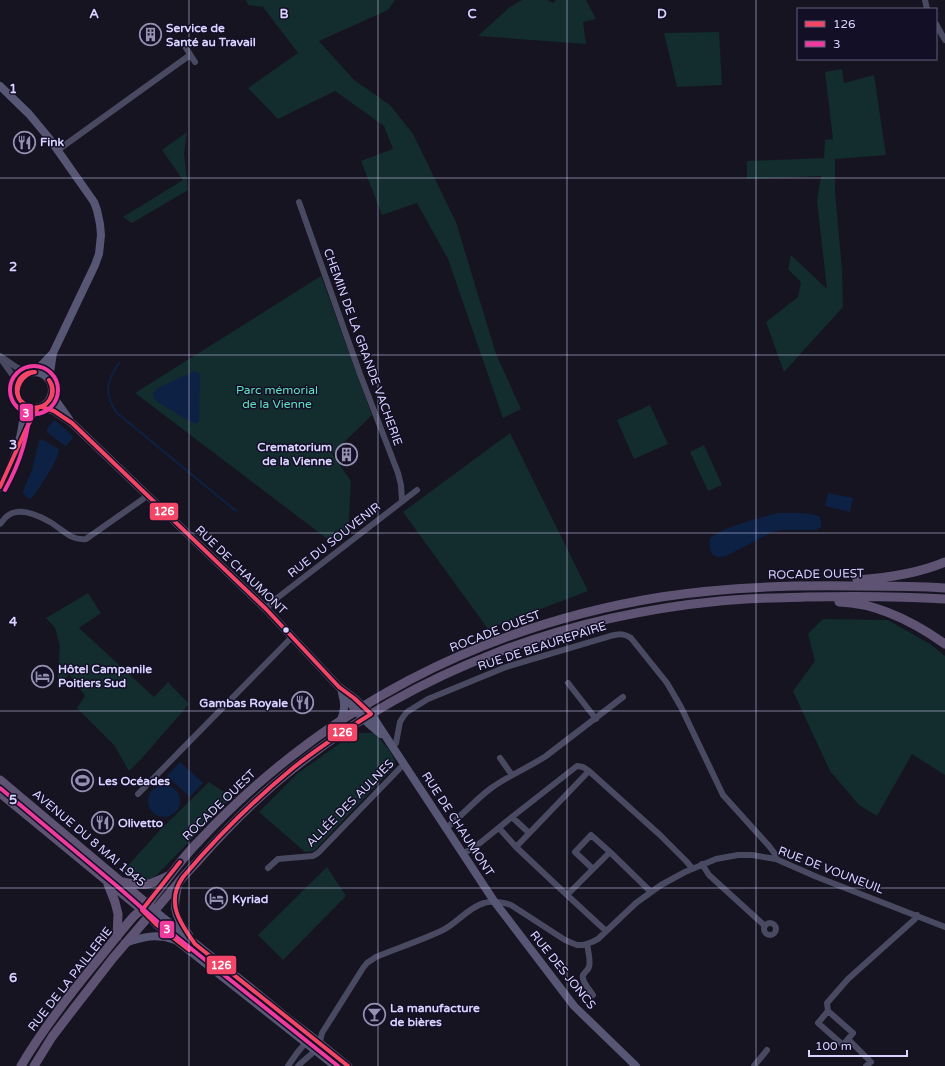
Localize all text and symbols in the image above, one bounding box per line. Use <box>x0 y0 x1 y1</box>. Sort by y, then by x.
text: A <box>89 6 99 22</box>
text: B <box>279 6 289 22</box>
text: C <box>467 6 477 22</box>
text: D <box>657 6 667 22</box>
legend <box>797 8 937 60</box>
text: 126 <box>833 17 856 31</box>
place label: Service de Santé au Travail <box>166 21 256 49</box>
building icon: Service de Santé au Travail <box>138 22 164 48</box>
text: 3 <box>833 37 841 51</box>
text: 1 <box>9 81 17 97</box>
restaurant icon: Fink <box>11 129 37 155</box>
place label: Fink <box>40 135 64 149</box>
street label: CHEMIN DE LA GRANDE VACHERIE <box>321 247 405 448</box>
text: 2 <box>9 259 17 275</box>
park label: Parc mémorial de la Vienne <box>236 383 318 411</box>
line badge: 3 <box>19 403 34 422</box>
text: 3 <box>23 407 30 420</box>
text: 3 <box>9 437 17 453</box>
place label: Crematorium de la Vienne <box>257 440 332 468</box>
building icon: Crematorium de la Vienne <box>334 441 360 467</box>
street label: RUE DU SOUVENIR <box>285 500 383 580</box>
line badge: 126 <box>149 502 179 521</box>
text: 126 <box>154 505 174 518</box>
street label: RUE DE CHAUMONT <box>192 523 290 618</box>
street label: ROCADE OUEST <box>768 566 865 582</box>
street label: ROCADE OUEST <box>448 607 543 655</box>
text: 4 <box>9 614 18 630</box>
street label: RUE DE BEAUREPAIRE <box>476 618 608 673</box>
unlabelled marker <box>281 625 291 635</box>
place label: Hôtel Campanile Poitiers Sud <box>58 662 152 690</box>
hotel icon: Hôtel Campanile Poitiers Sud <box>30 663 56 689</box>
restaurant icon: Gambas Royale <box>290 690 316 716</box>
place label: Gambas Royale <box>199 696 288 711</box>
line badge: 126 <box>327 723 358 742</box>
text: 126 <box>332 726 352 739</box>
street label: ALLÉE DES AULNES <box>303 756 397 850</box>
street label: ROCADE OUEST <box>180 766 259 843</box>
sports icon: Les Océades <box>69 768 95 794</box>
street label: RUE DE CHAUMONT <box>419 769 497 879</box>
place label: Les Océades <box>98 774 170 788</box>
street label: AVENUE DU 8 MAI 1945 <box>30 787 148 889</box>
text: 5 <box>9 792 17 808</box>
restaurant icon: Olivetto <box>90 810 116 836</box>
place label: Olivetto <box>118 816 163 830</box>
street label: RUE DE VOUNEUIL <box>776 843 886 897</box>
hotel icon: Kyriad <box>204 886 230 912</box>
place label: Kyriad <box>232 892 268 907</box>
line badge: 3 <box>159 920 175 939</box>
text: 3 <box>164 923 171 936</box>
street label: RUE DE LA PAILLERIE <box>25 924 115 1034</box>
street label: RUE DES JONCS <box>527 928 599 1012</box>
line badge: 126 <box>206 955 237 975</box>
text: 126 <box>211 959 231 972</box>
text: 6 <box>9 970 17 986</box>
place label: La manufacture de bières <box>390 1001 480 1029</box>
bar icon: La manufacture de bières <box>362 1002 388 1028</box>
scale bar <box>809 1032 907 1058</box>
text: 100 m <box>815 1039 852 1053</box>

